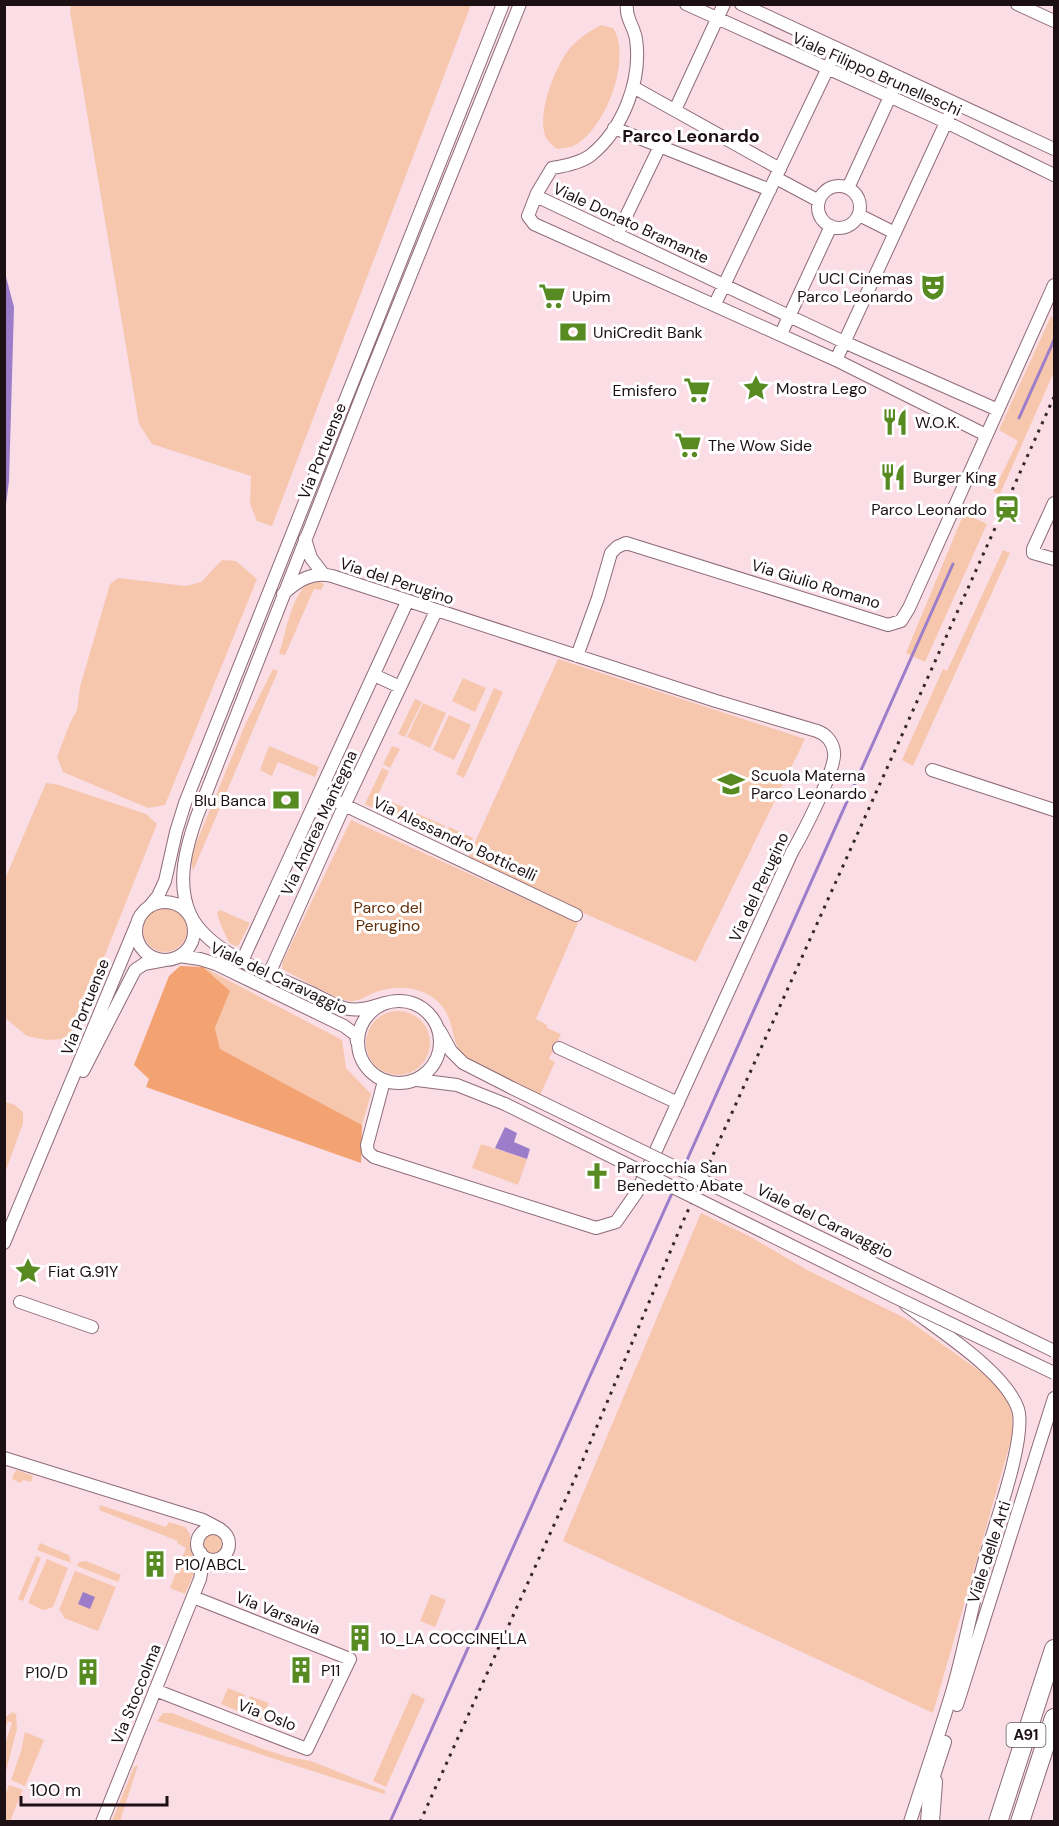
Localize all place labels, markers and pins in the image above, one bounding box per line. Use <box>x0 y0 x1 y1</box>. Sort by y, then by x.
place label: UCI Cinemas Parco Leonardo <box>797 268 913 307</box>
theatre icon: UCI Cinemas Parco Leonardo <box>918 272 948 302</box>
supermarket icon: Upim <box>537 281 567 311</box>
place label: Upim <box>572 286 611 307</box>
bank icon: UniCredit Bank <box>558 317 588 347</box>
place label: UniCredit Bank <box>593 322 703 343</box>
place icon: Mostra Lego <box>741 373 771 403</box>
supermarket icon: Emisfero <box>682 375 712 405</box>
place label: Mostra Lego <box>776 378 867 399</box>
place label: Emisfero <box>613 380 677 401</box>
restaurant icon: W.O.K. <box>880 407 910 437</box>
place label: W.O.K. <box>915 412 960 433</box>
supermarket icon: The Wow Side <box>673 430 703 460</box>
place label: The Wow Side <box>708 435 812 456</box>
restaurant icon: Burger King <box>878 462 908 492</box>
place label: Burger King <box>913 467 997 488</box>
station icon: Parco Leonardo <box>992 494 1022 524</box>
place label: Parco Leonardo <box>871 499 987 520</box>
place label: Scuola Materna Parco Leonardo <box>751 765 867 804</box>
school or university icon: Scuola Materna Parco Leonardo <box>716 769 746 799</box>
bank icon: Blu Banca <box>271 785 301 815</box>
place label: Blu Banca <box>194 790 266 811</box>
place label: Parrocchia San Benedetto Abate <box>617 1157 743 1196</box>
church icon: Parrocchia San Benedetto Abate <box>582 1161 612 1191</box>
place icon: Fiat G.91Y <box>13 1256 43 1286</box>
place label: Fiat G.91Y <box>48 1261 118 1282</box>
building icon: P10/ABCL <box>140 1549 170 1579</box>
place label: P10/ABCL <box>175 1554 246 1575</box>
building icon: 10_LA COCCINELLA <box>345 1623 375 1653</box>
place label: 10_LA COCCINELLA <box>380 1628 527 1649</box>
building icon: P11 <box>286 1655 316 1685</box>
building icon: P10/D <box>73 1657 103 1687</box>
place label: P11 <box>321 1660 340 1681</box>
place label: P10/D <box>25 1662 68 1683</box>

